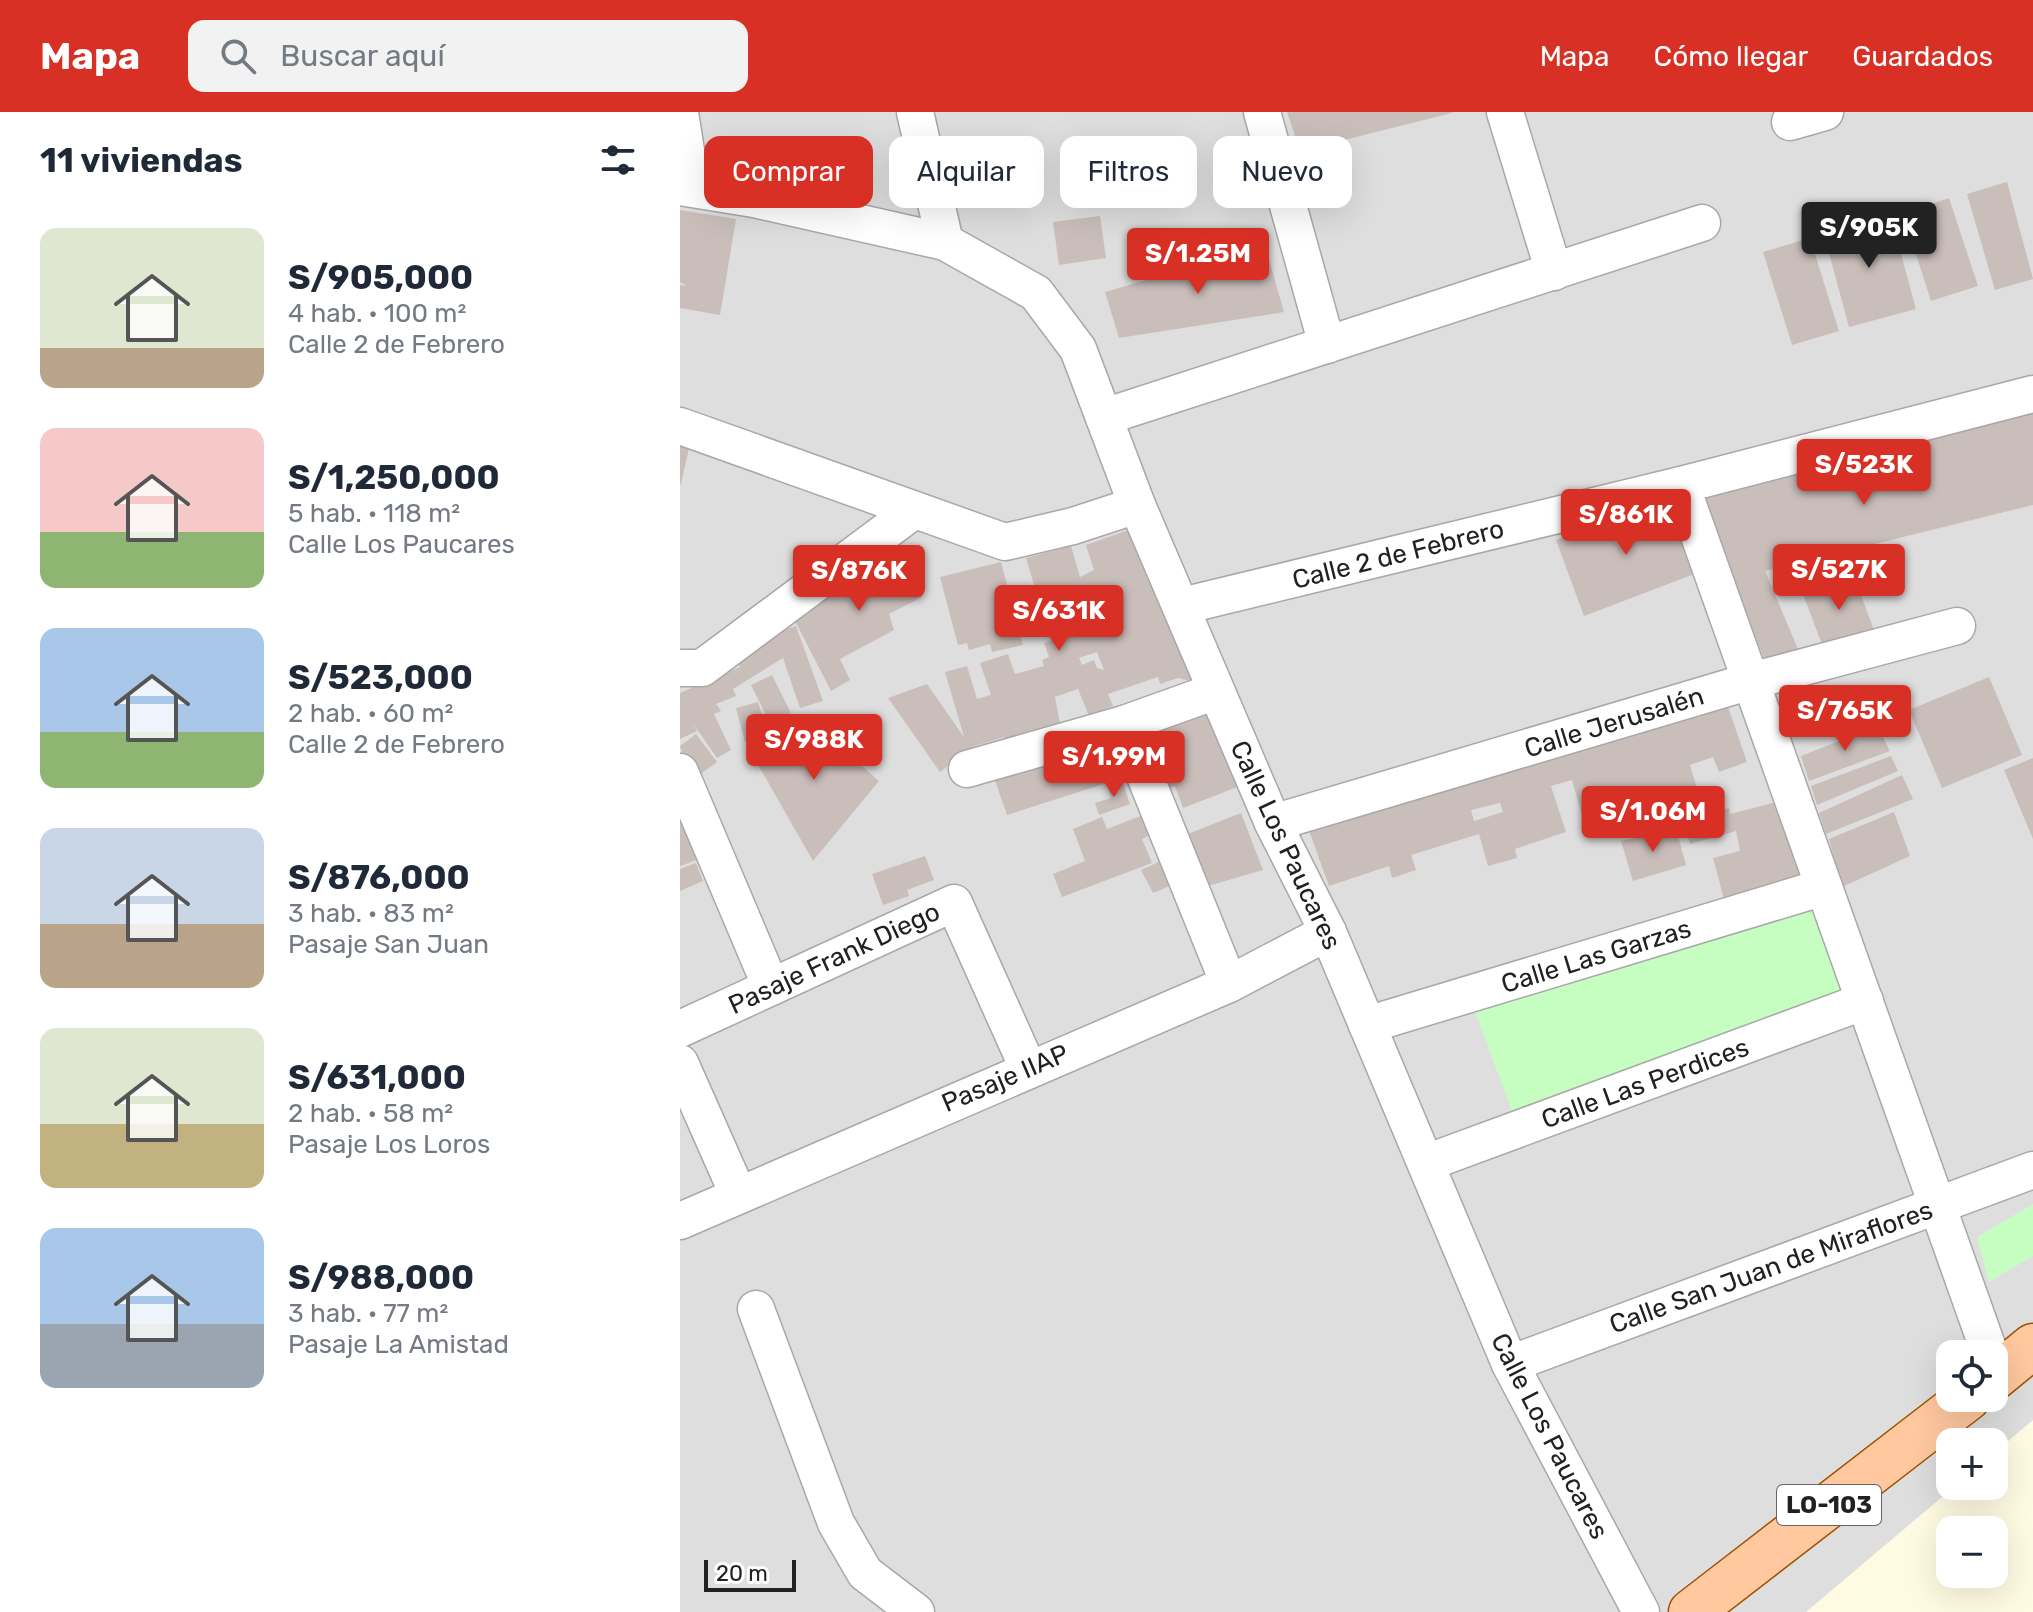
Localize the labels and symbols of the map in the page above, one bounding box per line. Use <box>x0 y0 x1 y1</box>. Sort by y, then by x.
pin: S/905K <box>1804 202 1934 270</box>
pin: S/1.25M <box>1124 228 1272 296</box>
pin: S/523K <box>1799 439 1929 507</box>
pin: S/861K <box>1561 489 1691 557</box>
street label: Calle 2 de Febrero <box>1289 513 1507 596</box>
pin: S/527K <box>1774 544 1904 612</box>
pin: S/876K <box>794 545 924 613</box>
pin: S/631K <box>994 585 1124 653</box>
street label: Calle Jerusalén <box>1521 680 1708 765</box>
pin: S/765K <box>1780 685 1910 753</box>
pin: S/988K <box>749 714 879 782</box>
pin: S/1.99M <box>1040 731 1188 799</box>
street label: Calle Los Paucares <box>1224 736 1348 955</box>
pin: S/1.06M <box>1579 786 1727 854</box>
street label: Pasaje Frank Diego <box>724 896 945 1021</box>
street label: Calle Las Garzas <box>1498 913 1695 1000</box>
street label: Calle Las Perdices <box>1537 1032 1753 1135</box>
street label: Pasaje IIAP <box>937 1038 1073 1119</box>
street label: Calle San Juan de Miraflores <box>1605 1194 1937 1340</box>
street label: Calle Los Paucares <box>1484 1328 1615 1544</box>
road number: LO-103 <box>1777 1485 1881 1525</box>
scale bar <box>704 1556 796 1592</box>

